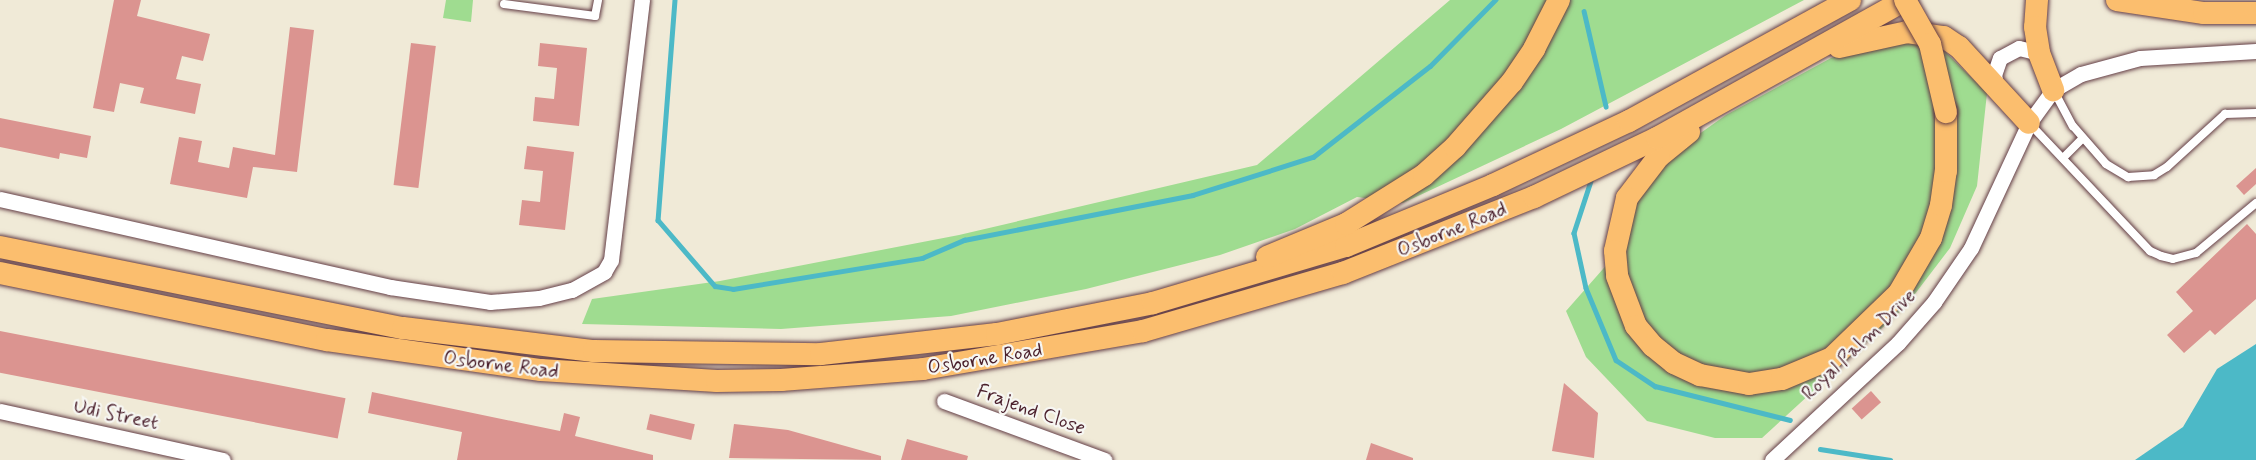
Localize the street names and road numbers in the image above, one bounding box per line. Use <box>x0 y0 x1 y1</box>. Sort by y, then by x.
street label: Osborne Road <box>1394 197 1510 263</box>
street label: Royal Palm Drive <box>1798 285 1920 405</box>
street label: Osborne Road <box>926 338 1044 380</box>
street label: Osborne Road <box>442 346 560 384</box>
street label: Frajend Close <box>973 379 1089 441</box>
street label: Udi Street <box>70 394 162 436</box>

